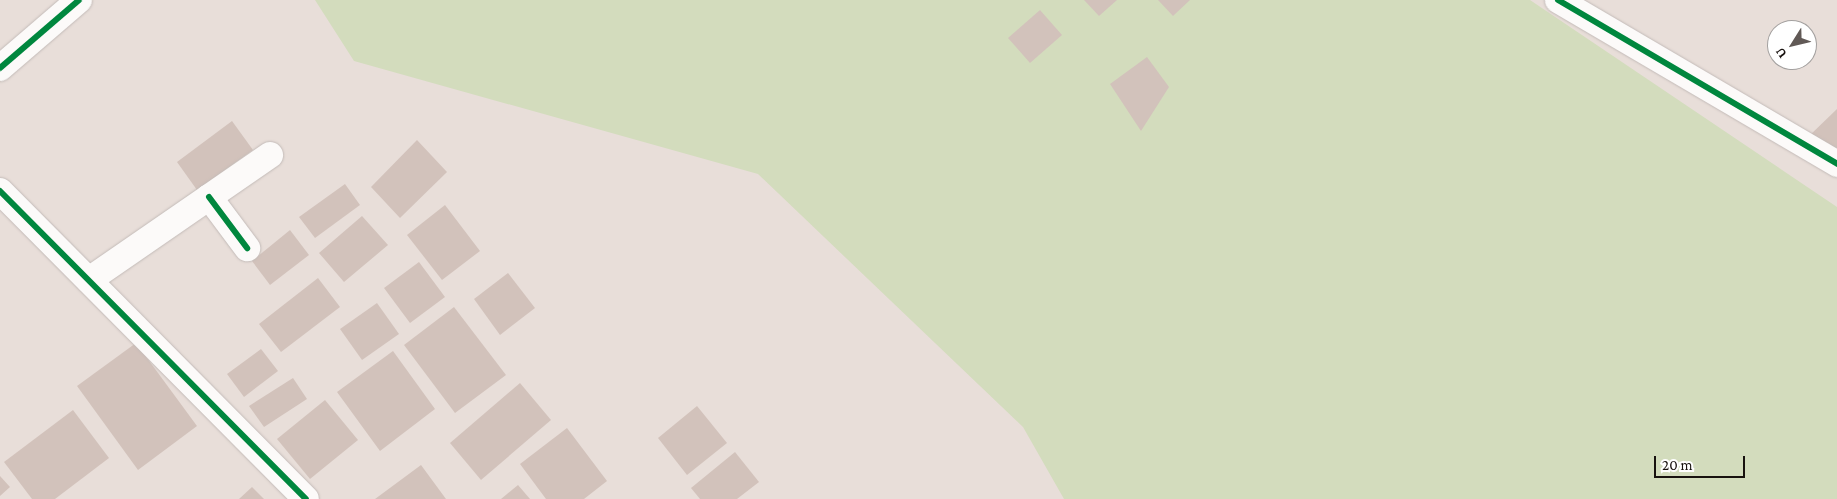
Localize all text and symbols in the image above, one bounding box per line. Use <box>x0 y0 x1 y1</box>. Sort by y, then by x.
north arrow <box>1767 20 1817 70</box>
text: U <box>1771 45 1790 62</box>
scale bar <box>1657 446 1748 478</box>
text: 20 m <box>1662 457 1693 473</box>

